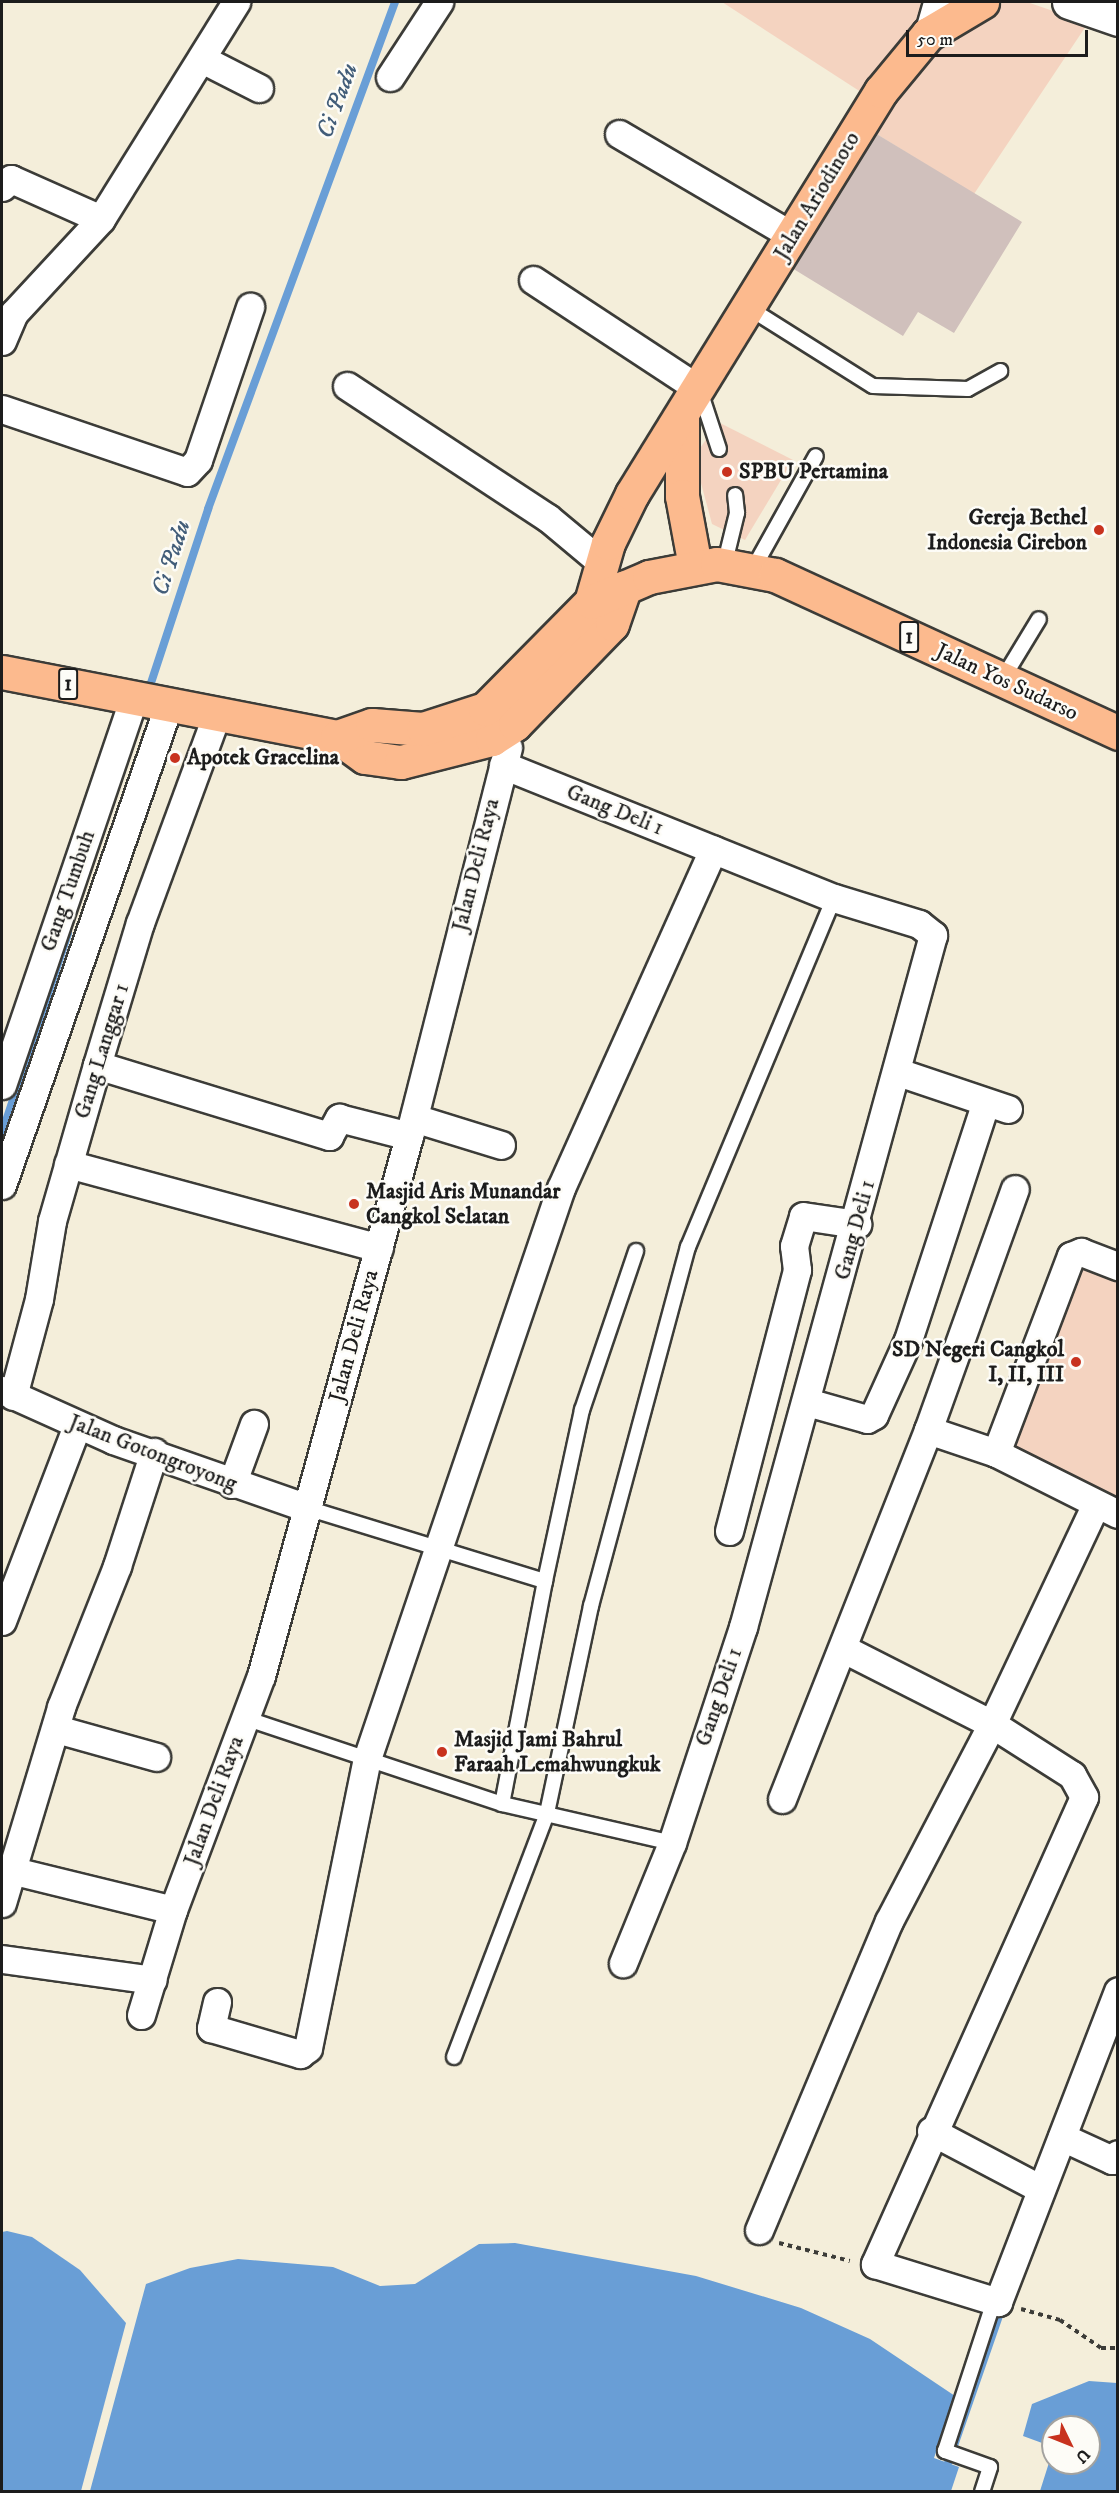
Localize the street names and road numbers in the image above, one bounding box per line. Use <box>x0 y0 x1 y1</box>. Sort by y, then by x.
street label: Jalan Ariodinoto <box>768 127 866 265</box>
road number: 1 <box>898 619 920 655</box>
street label: Jalan Yos Sudarso <box>932 638 1082 726</box>
road number: 1 <box>58 666 78 702</box>
street label: Gang Deli 1 <box>563 779 667 841</box>
street label: Jalan Deli Raya <box>447 796 505 934</box>
street label: Gang Tumbuh <box>35 827 101 955</box>
street label: Gang Langgar 1 <box>69 980 135 1122</box>
street label: Gang Deli 1 <box>829 1177 881 1283</box>
street label: Jalan Deli Raya <box>324 1267 384 1405</box>
street label: Jalan Gotongroyong <box>65 1409 241 1497</box>
street label: Gang Deli 1 <box>690 1644 748 1750</box>
street label: Jalan Deli Raya <box>178 1733 250 1869</box>

